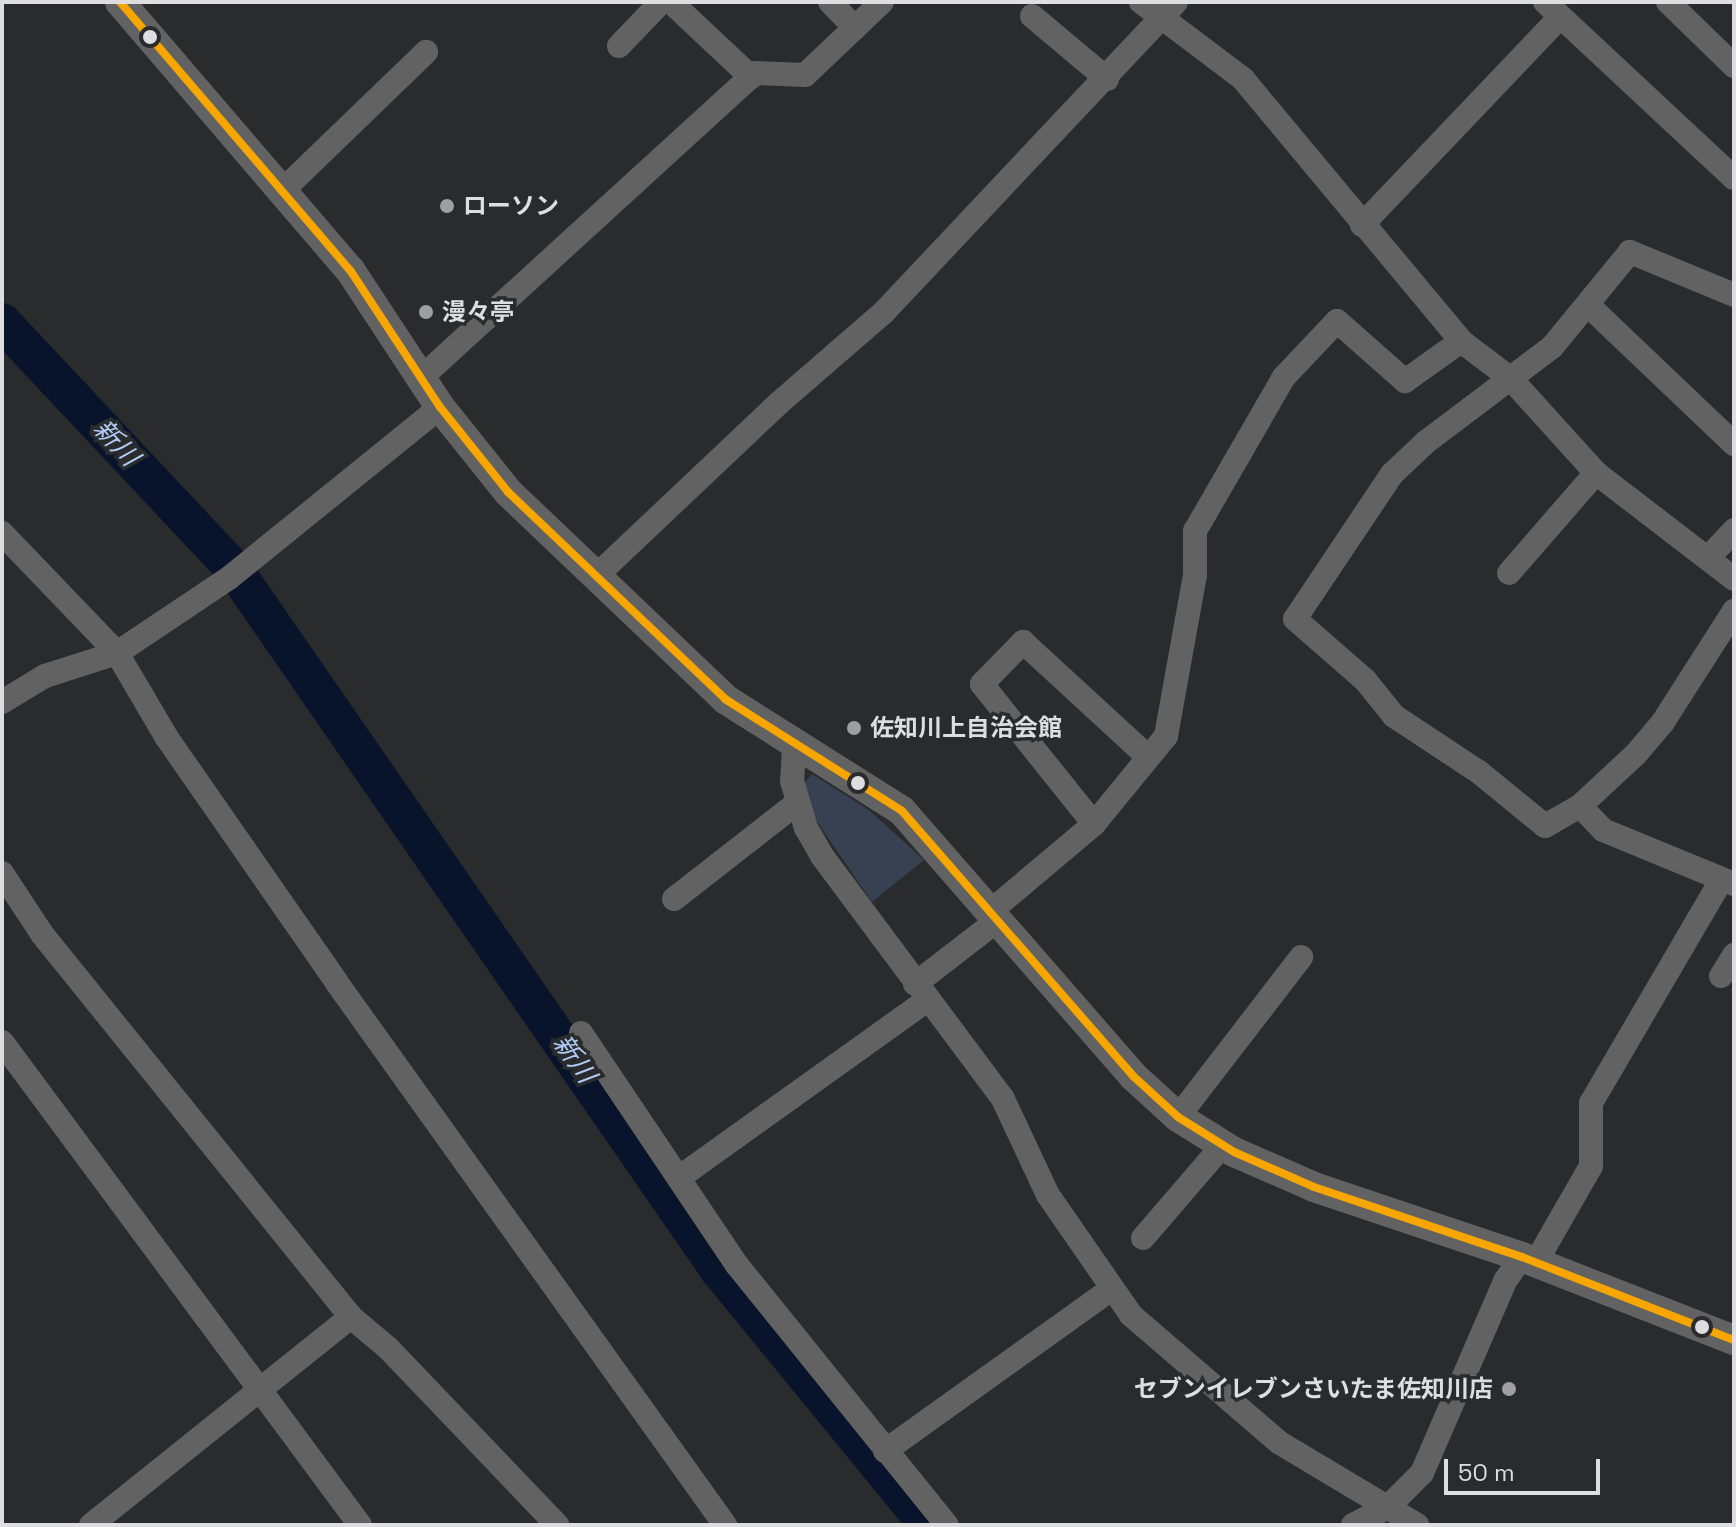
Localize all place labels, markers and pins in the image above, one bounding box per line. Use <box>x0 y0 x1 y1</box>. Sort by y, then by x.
unlabelled marker <box>142 29 158 45</box>
place label: ローソン <box>463 192 559 220</box>
marker: ローソン <box>438 197 456 215</box>
place label: 漫々亭 <box>442 298 514 326</box>
marker: 漫々亭 <box>417 303 435 321</box>
place label: 佐知川上自治会館 <box>870 714 1062 742</box>
marker: 佐知川上自治会館 <box>845 719 863 737</box>
unlabelled marker <box>850 775 866 791</box>
unlabelled marker <box>1694 1319 1710 1335</box>
place label: セブンイレブンさいたま佐知川店 <box>1133 1375 1493 1403</box>
marker: セブンイレブンさいたま佐知川店 <box>1500 1380 1518 1398</box>

